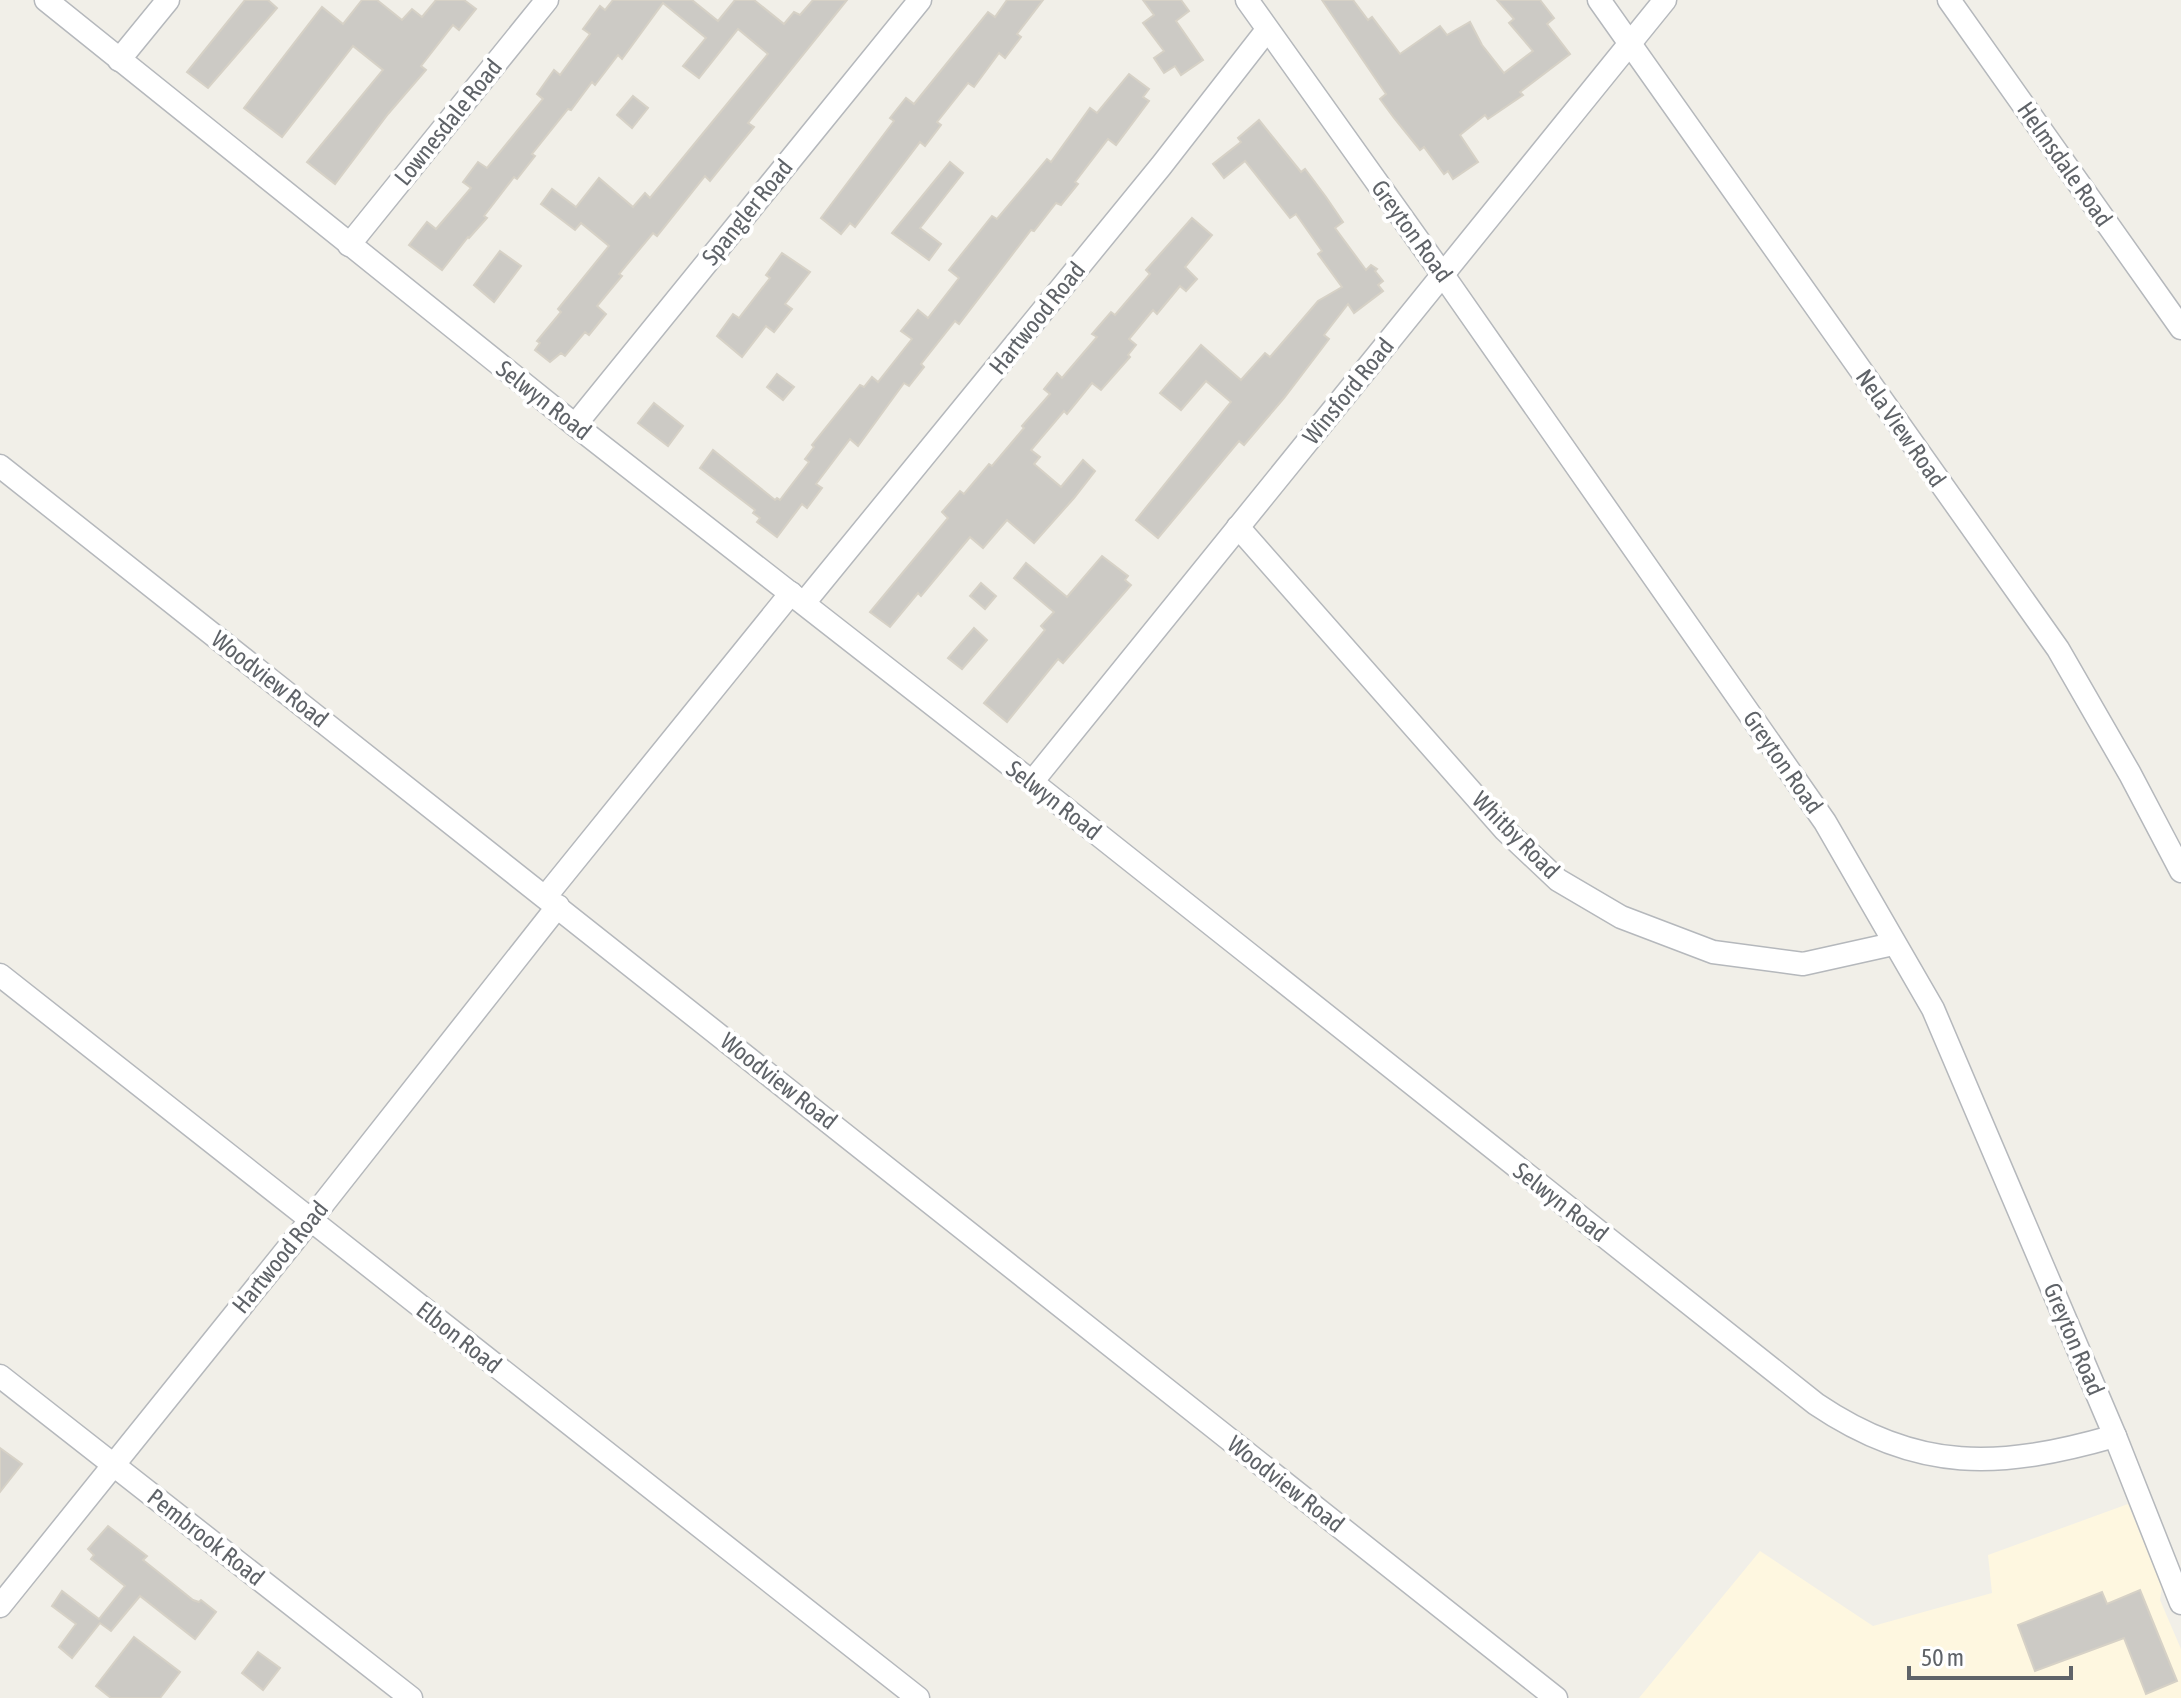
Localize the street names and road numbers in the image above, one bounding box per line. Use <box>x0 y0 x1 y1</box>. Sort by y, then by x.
street label: Lownesdale Road <box>389 54 507 190</box>
street label: Helmsdale Road <box>2012 97 2118 231</box>
street label: Spangler Road <box>696 154 798 270</box>
street label: Greyton Road <box>1366 175 1458 287</box>
street label: Hartwood Road <box>984 257 1090 379</box>
street label: Winsford Road <box>1297 333 1399 449</box>
street label: Selwyn Road <box>492 355 596 445</box>
street label: Nela View Road <box>1851 364 1951 492</box>
street label: Woodview Road <box>206 625 334 733</box>
street label: Greyton Road <box>1738 705 1828 819</box>
street label: Selwyn Road <box>1002 755 1106 845</box>
street label: Whitby Road <box>1467 786 1565 884</box>
street label: Woodview Road <box>715 1027 843 1135</box>
street label: Selwyn Road <box>1509 1157 1613 1247</box>
street label: Hartwood Road <box>227 1196 333 1318</box>
street label: Greyton Road <box>2038 1279 2110 1399</box>
street label: Elbon Road <box>411 1296 507 1378</box>
street label: Woodview Road <box>1222 1430 1350 1538</box>
street label: Pembrook Road <box>142 1483 270 1591</box>

